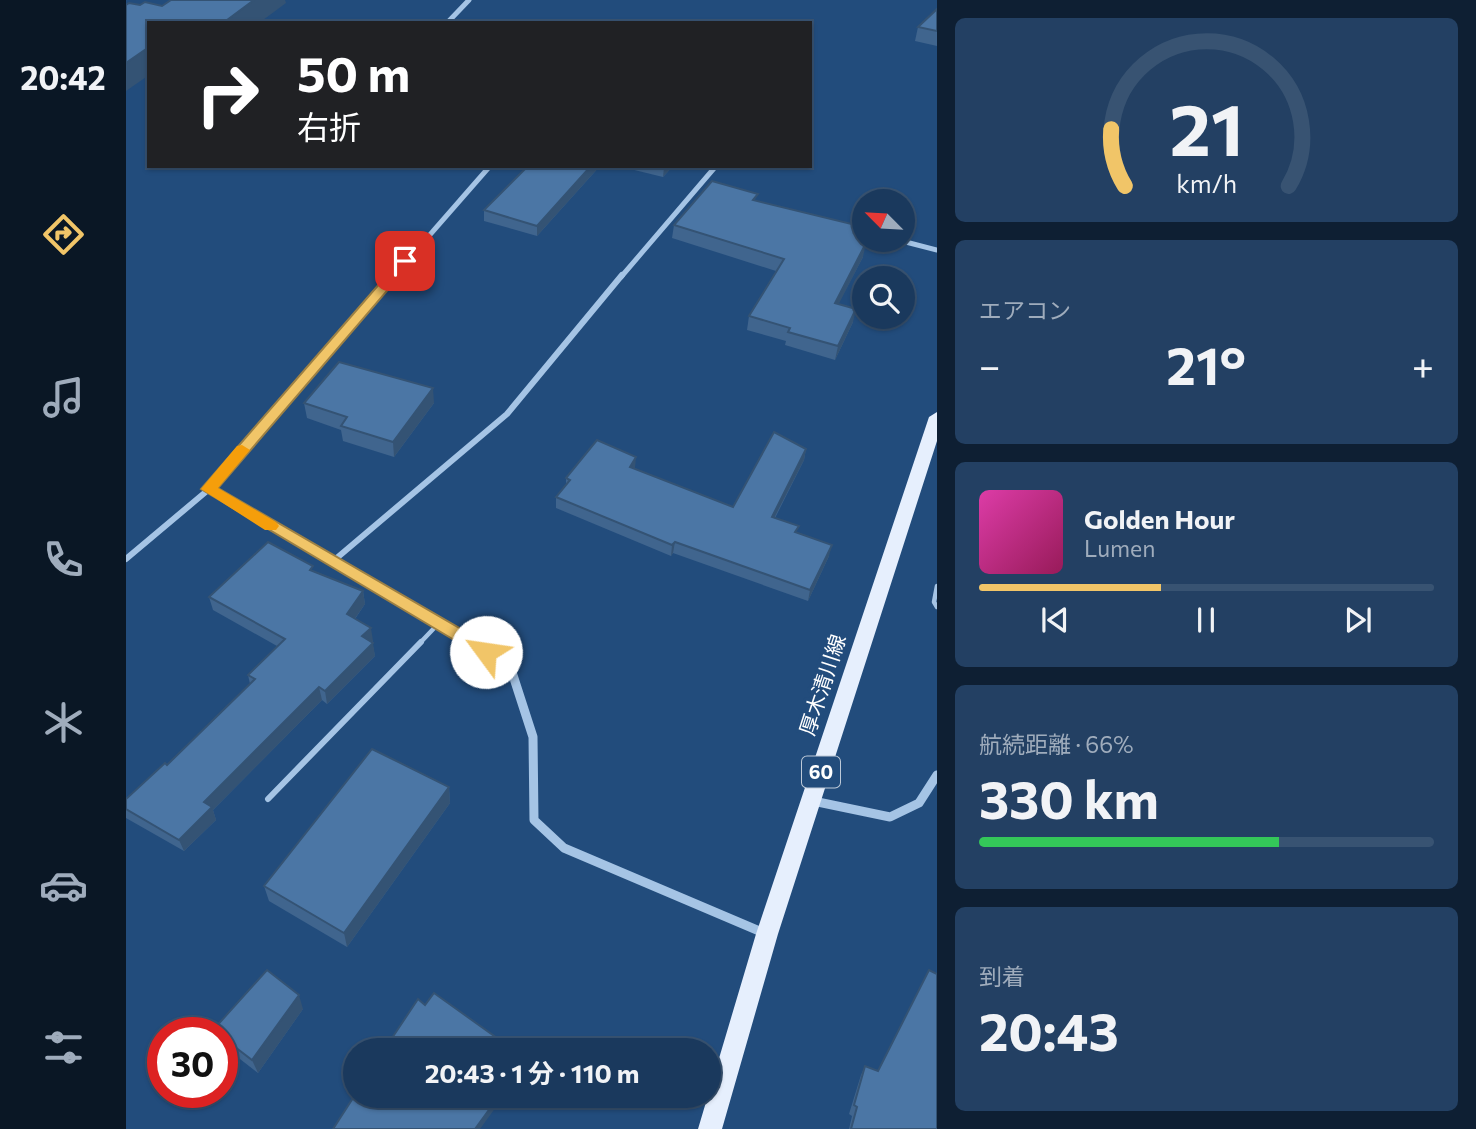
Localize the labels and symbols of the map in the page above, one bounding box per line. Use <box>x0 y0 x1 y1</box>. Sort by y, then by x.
north arrow <box>852 189 915 252</box>
pin <box>375 231 435 291</box>
position arrow <box>449 615 523 689</box>
street label: 厚木清川線 <box>793 631 850 738</box>
road number: 60 <box>802 757 840 788</box>
speed limit sign: 30 <box>147 1017 238 1108</box>

